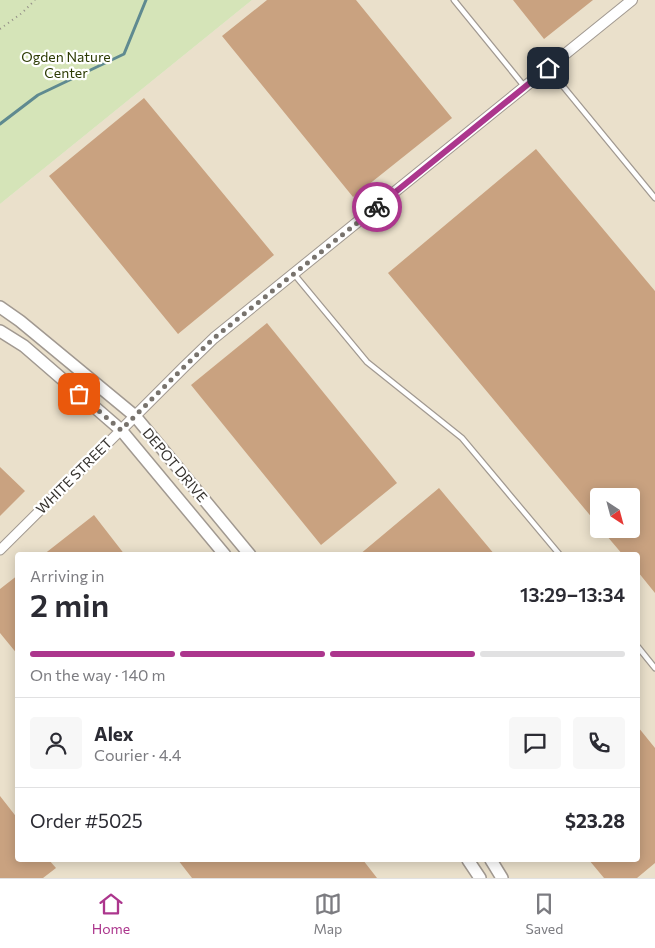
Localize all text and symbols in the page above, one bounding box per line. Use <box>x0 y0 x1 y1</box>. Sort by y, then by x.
pin <box>527 47 569 89</box>
park label: Ogden Nature Center <box>21 48 111 81</box>
icon: home <box>534 54 562 82</box>
courier <box>352 182 402 232</box>
icon: bike <box>363 193 391 221</box>
pin <box>58 373 100 415</box>
icon: bag <box>65 380 93 408</box>
street label: DEPOT DRIVE <box>139 424 211 505</box>
street label: WHITE STREET <box>32 434 115 517</box>
north arrow <box>590 488 640 538</box>
map controls <box>590 488 640 538</box>
text: Arriving in <box>30 566 104 585</box>
text: 13:29–13:34 <box>520 583 625 606</box>
text: 2 min <box>30 584 109 624</box>
text: On the way · 140 m <box>30 665 165 684</box>
button: person <box>30 717 82 769</box>
button: chat <box>509 717 561 769</box>
button: phone <box>573 717 625 769</box>
text: Alex <box>94 722 134 745</box>
text: Courier · 4.4 <box>94 745 181 764</box>
text: Order #5025 <box>30 809 143 832</box>
text: $23.28 <box>565 809 625 832</box>
tab: Home <box>92 890 130 937</box>
tab: Map <box>313 890 342 937</box>
tab: Saved <box>526 890 563 937</box>

